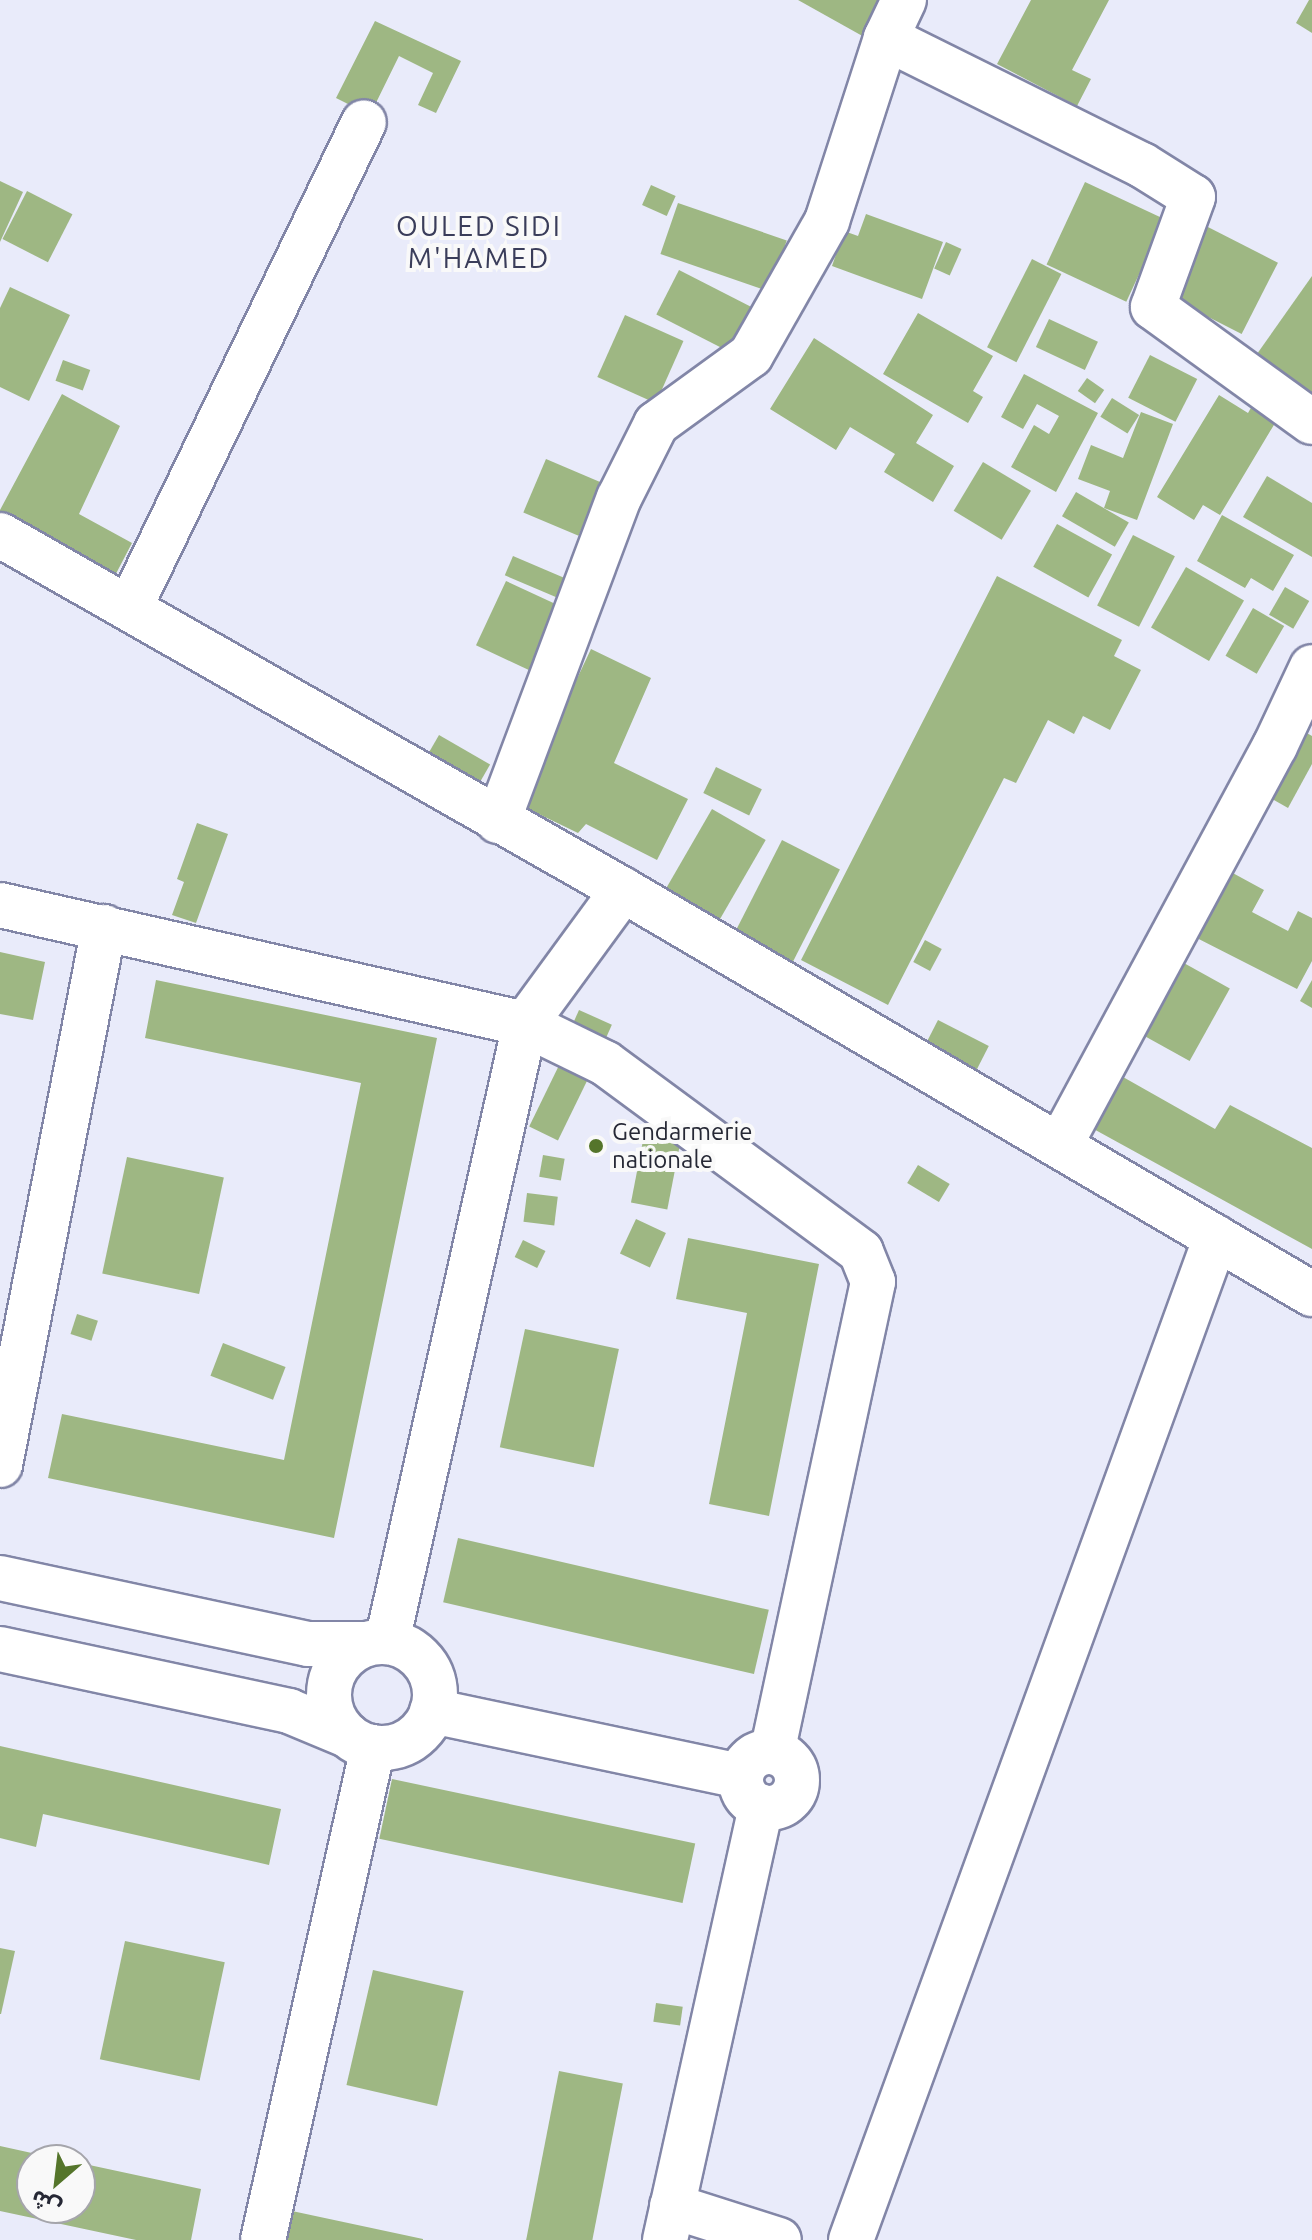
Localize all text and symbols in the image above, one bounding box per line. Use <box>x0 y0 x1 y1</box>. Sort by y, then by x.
district label: OULED SIDI M'HAMED <box>396 209 562 275</box>
place label: Gendarmerie nationale <box>612 1118 752 1174</box>
marker: Gendarmerie nationale <box>587 1137 605 1155</box>
north arrow <box>16 2144 96 2224</box>
text: ش <box>26 2186 65 2222</box>

